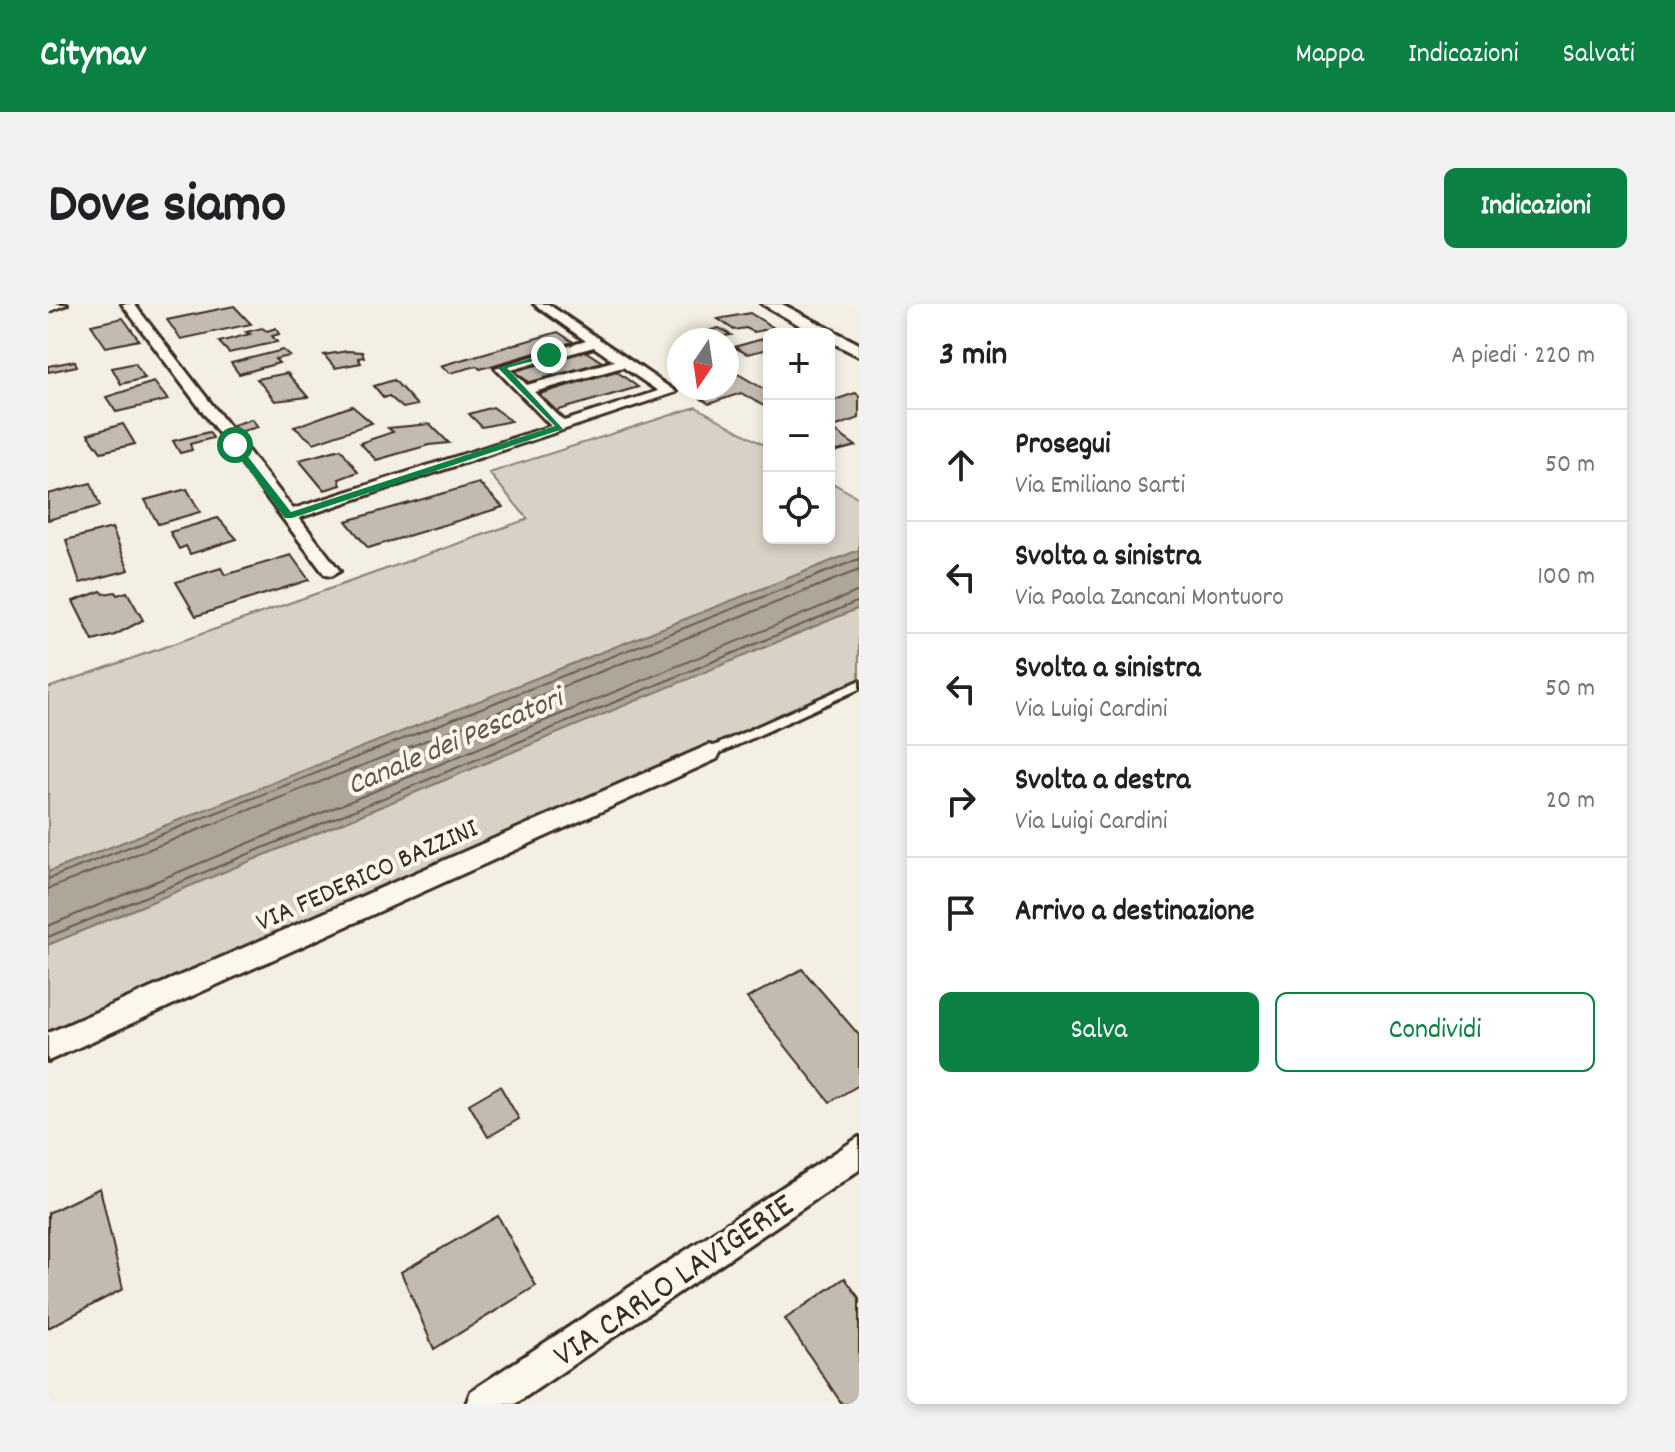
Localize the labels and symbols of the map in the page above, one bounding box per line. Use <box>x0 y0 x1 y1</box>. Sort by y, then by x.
north arrow <box>667 328 739 400</box>
route end <box>531 337 567 373</box>
route start <box>217 427 253 463</box>
water label: Canale dei Pescatori <box>341 678 574 809</box>
street label: VIA FEDERICO BAZZINI <box>251 811 486 945</box>
street label: VIA CARLO LAVIGERIE <box>545 1183 806 1381</box>

